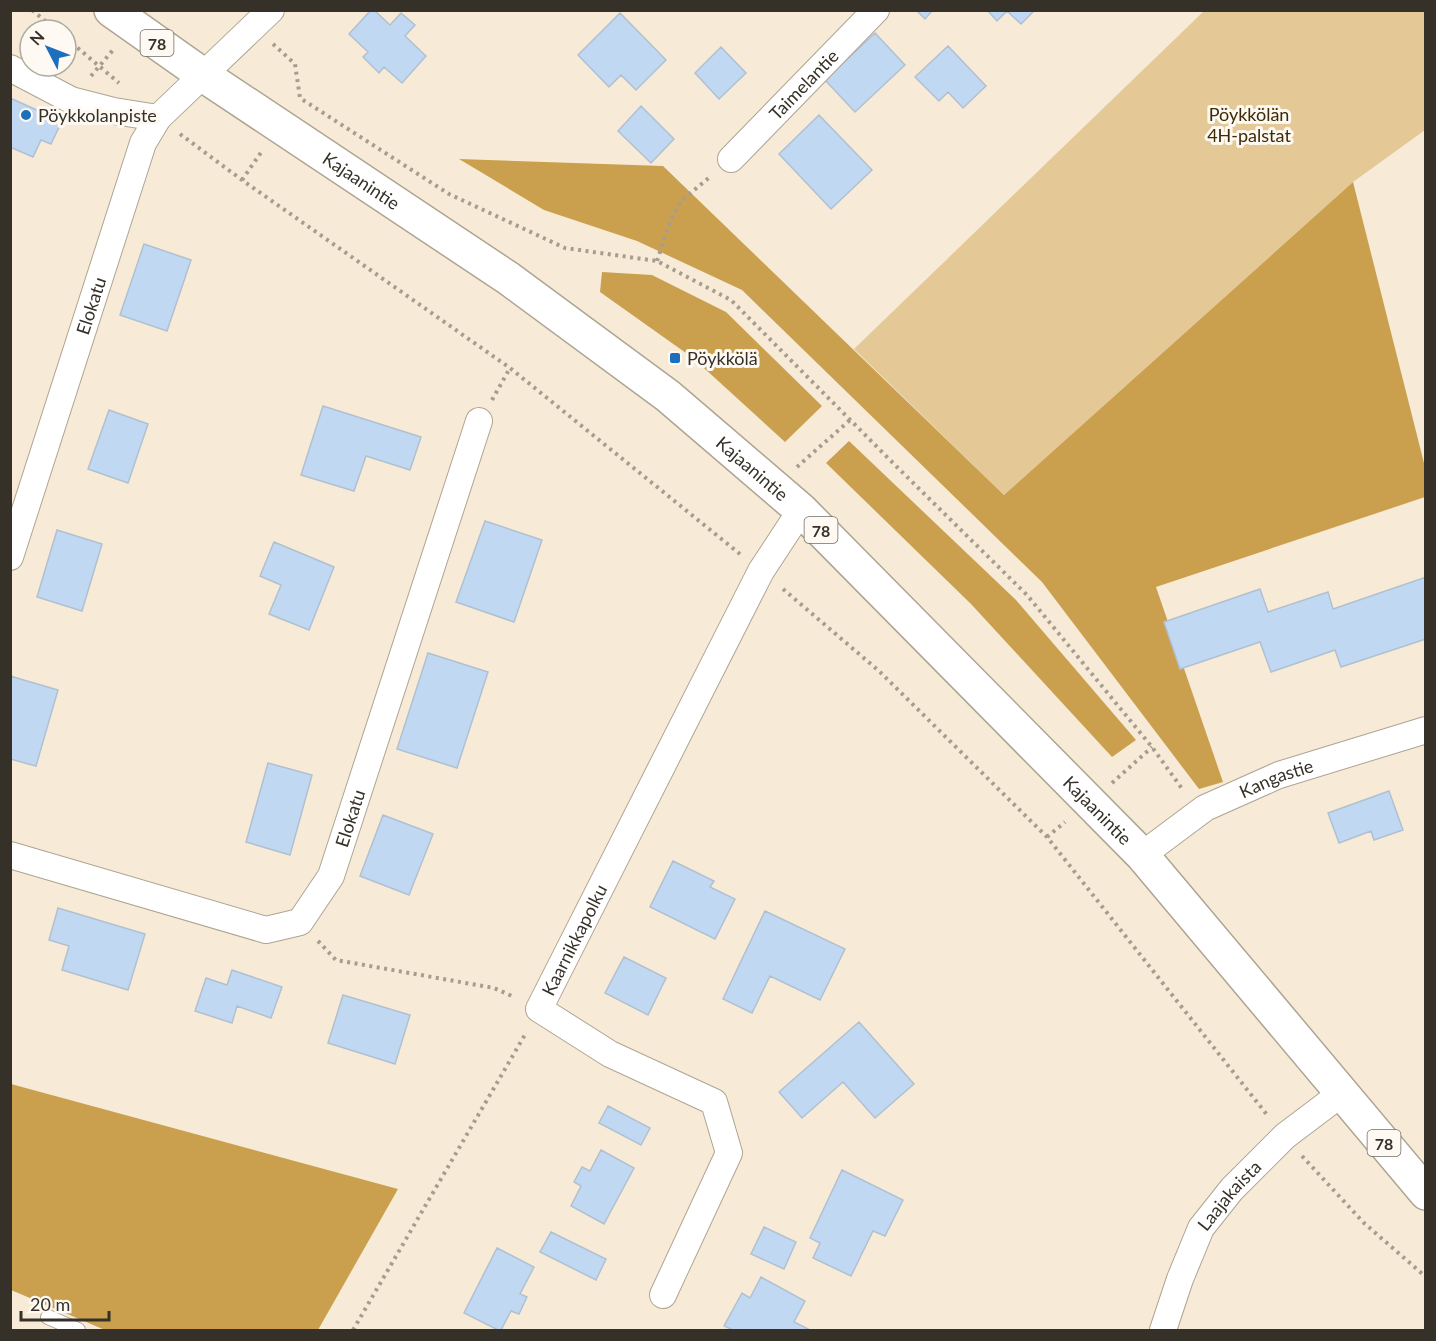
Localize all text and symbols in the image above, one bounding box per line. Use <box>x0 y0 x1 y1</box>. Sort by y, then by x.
north arrow <box>18 18 78 78</box>
text: N <box>25 27 48 49</box>
road number: 78 <box>140 30 174 56</box>
street label: Taimelantie <box>764 45 843 124</box>
park label: Pöykkölän 4H-palstat <box>1207 103 1291 146</box>
place label: Pöykkolanpiste <box>38 104 157 126</box>
marker: Pöykkolanpiste <box>19 108 33 122</box>
street label: Kajaanintie <box>319 147 404 214</box>
street label: Elokatu <box>71 274 110 337</box>
place label: Pöykkölä <box>687 347 758 369</box>
marker: Pöykkölä <box>668 351 682 365</box>
street label: Kajaanintie <box>712 431 793 505</box>
road number: 78 <box>804 517 838 543</box>
street label: Kangastie <box>1236 754 1316 802</box>
street label: Kajaanintie <box>1059 771 1136 849</box>
street label: Elokatu <box>330 787 369 850</box>
street label: Kaarnikkapolku <box>537 880 611 999</box>
road number: 78 <box>1368 1130 1400 1156</box>
street label: Laajakaista <box>1192 1156 1265 1235</box>
scale bar <box>21 1284 110 1322</box>
text: 20 m <box>30 1293 70 1315</box>

